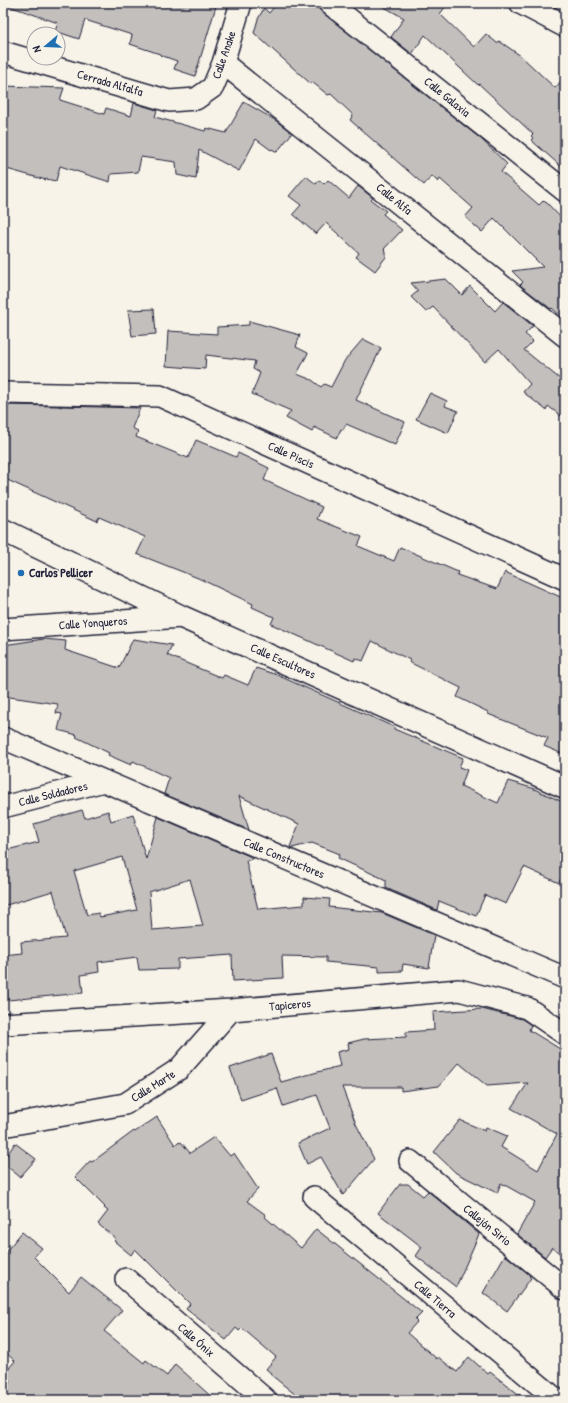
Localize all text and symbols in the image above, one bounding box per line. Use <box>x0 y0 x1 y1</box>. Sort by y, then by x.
north arrow <box>26 26 66 66</box>
street label: Calle Anake <box>207 28 240 81</box>
text: N <box>29 44 44 54</box>
street label: Cerrada Alfalfa <box>75 65 145 100</box>
street label: Calle Galaxia <box>421 73 474 121</box>
street label: Calle Alfa <box>373 179 416 219</box>
street label: Calle Piscis <box>265 437 317 472</box>
place label: Carlos Pellicer <box>29 564 93 581</box>
marker: Carlos Pellicer <box>16 568 26 578</box>
street label: Calle Yonqueros <box>58 612 128 633</box>
street label: Calle Escultores <box>248 639 319 683</box>
street label: Calle Soldadores <box>17 777 89 810</box>
street label: Calle Constructores <box>241 833 328 882</box>
street label: Tapiceros <box>268 994 312 1015</box>
street label: Calle Marte <box>127 1065 178 1106</box>
street label: Callejón Sirio <box>460 1200 515 1249</box>
street label: Calle Tierra <box>410 1276 461 1322</box>
street label: Calle Ónix <box>174 1319 219 1361</box>

